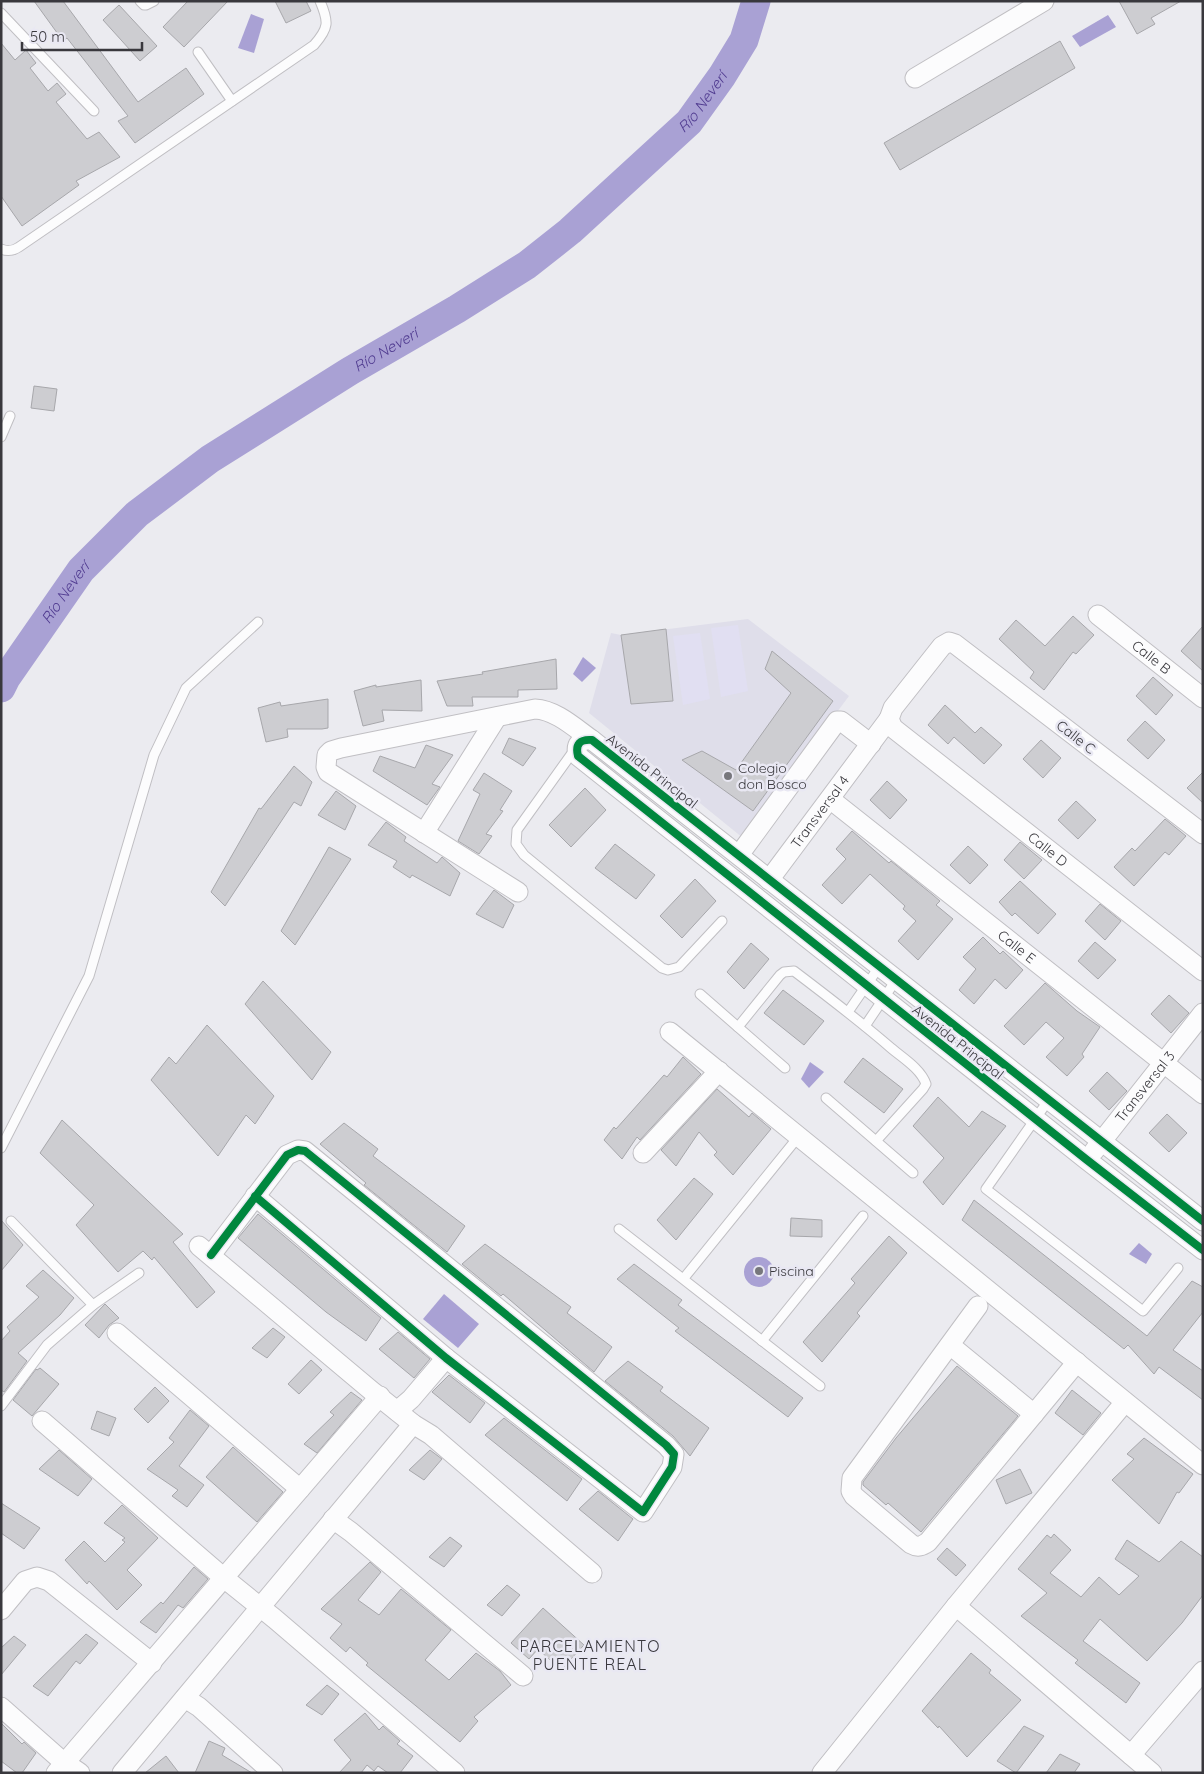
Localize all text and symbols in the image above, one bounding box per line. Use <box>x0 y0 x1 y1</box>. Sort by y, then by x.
scale bar <box>22 20 142 52</box>
text: 50 m <box>30 27 65 46</box>
water label: Río Neverí <box>674 66 733 137</box>
water label: Río Neverí <box>350 322 423 376</box>
water label: Río Neverí <box>37 555 95 627</box>
street label: Calle B <box>1128 636 1175 678</box>
street label: Calle C <box>1053 716 1099 758</box>
street label: Avenida Principal <box>603 730 701 812</box>
place label: Colegio don Bosco <box>738 759 807 793</box>
marker: Colegio don Bosco <box>722 770 734 782</box>
street label: Transversal 4 <box>787 772 853 852</box>
street label: Calle D <box>1024 828 1071 871</box>
street label: Calle E <box>994 926 1039 967</box>
street label: Avenida Principal <box>909 1001 1007 1083</box>
street label: Transversal 3 <box>1111 1047 1179 1126</box>
place label: Piscina <box>769 1262 814 1280</box>
marker: Piscina <box>753 1265 765 1277</box>
district label: PARCELAMIENTO PUENTE REAL <box>520 1636 660 1674</box>

